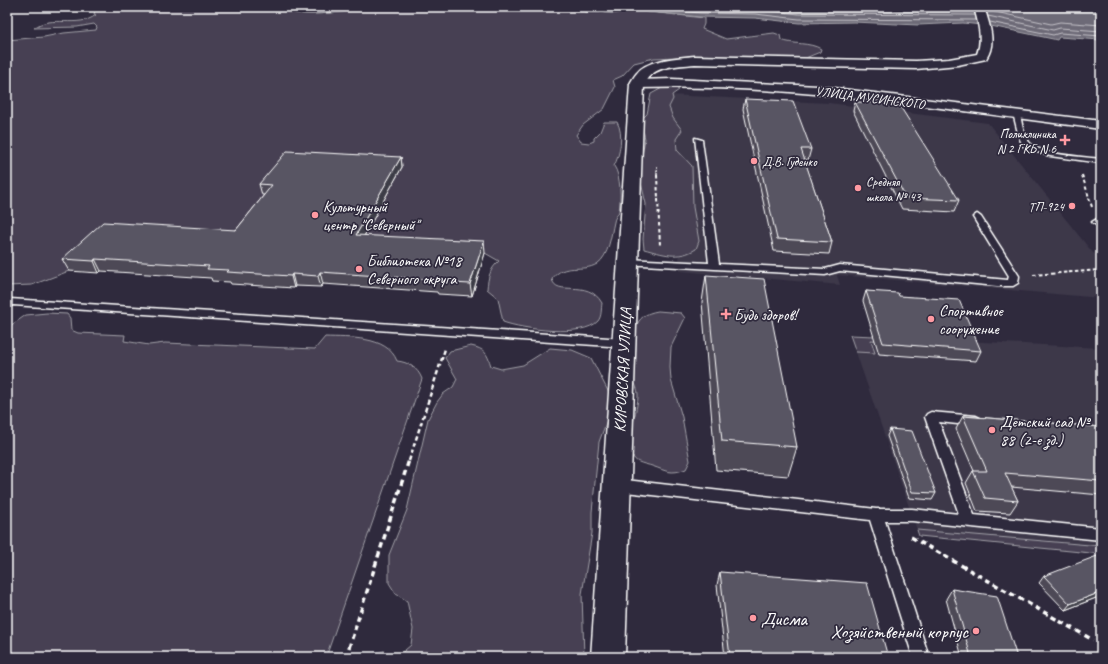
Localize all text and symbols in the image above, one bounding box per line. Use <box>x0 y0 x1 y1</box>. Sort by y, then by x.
street label: УЛИЦА МУСИНСКОГО <box>814 83 927 113</box>
place label: Поликлиника N 2 ГКБ N 6 <box>997 126 1057 157</box>
marker: Поликлиника N 2 ГКБ N 6 <box>1059 134 1071 146</box>
place label: Д.В. Гуденко <box>762 154 818 170</box>
marker: Д.В. Гуденко <box>749 156 759 166</box>
place label: Средняя школа № 43 <box>866 174 922 205</box>
marker: Средняя школа № 43 <box>853 183 863 193</box>
place label: Культурный центр "Северный" <box>323 197 422 235</box>
place label: ТП-924 <box>1028 199 1065 215</box>
marker: ТП-924 <box>1067 201 1077 211</box>
marker: Культурный центр "Северный" <box>310 210 320 220</box>
place label: Библиотека №18 Северного округа <box>367 251 463 289</box>
marker: Библиотека №18 Северного округа <box>354 264 364 274</box>
place label: Спортивное сооружение <box>939 301 1005 339</box>
place label: Будь здоров! <box>734 305 800 325</box>
street label: КИРОВСКАЯ УЛИЦА <box>610 306 636 433</box>
marker: Будь здоров! <box>721 309 731 319</box>
marker: Спортивное сооружение <box>926 314 936 324</box>
place label: Детский сад № 88 (2-е зд.) <box>1000 412 1092 450</box>
marker: Детский сад № 88 (2-е зд.) <box>987 425 997 435</box>
place label: Дисма <box>761 607 808 631</box>
marker: Дисма <box>748 613 758 623</box>
place label: Хозяйственый корпус <box>831 620 969 644</box>
marker: Хозяйственый корпус <box>971 626 981 636</box>

